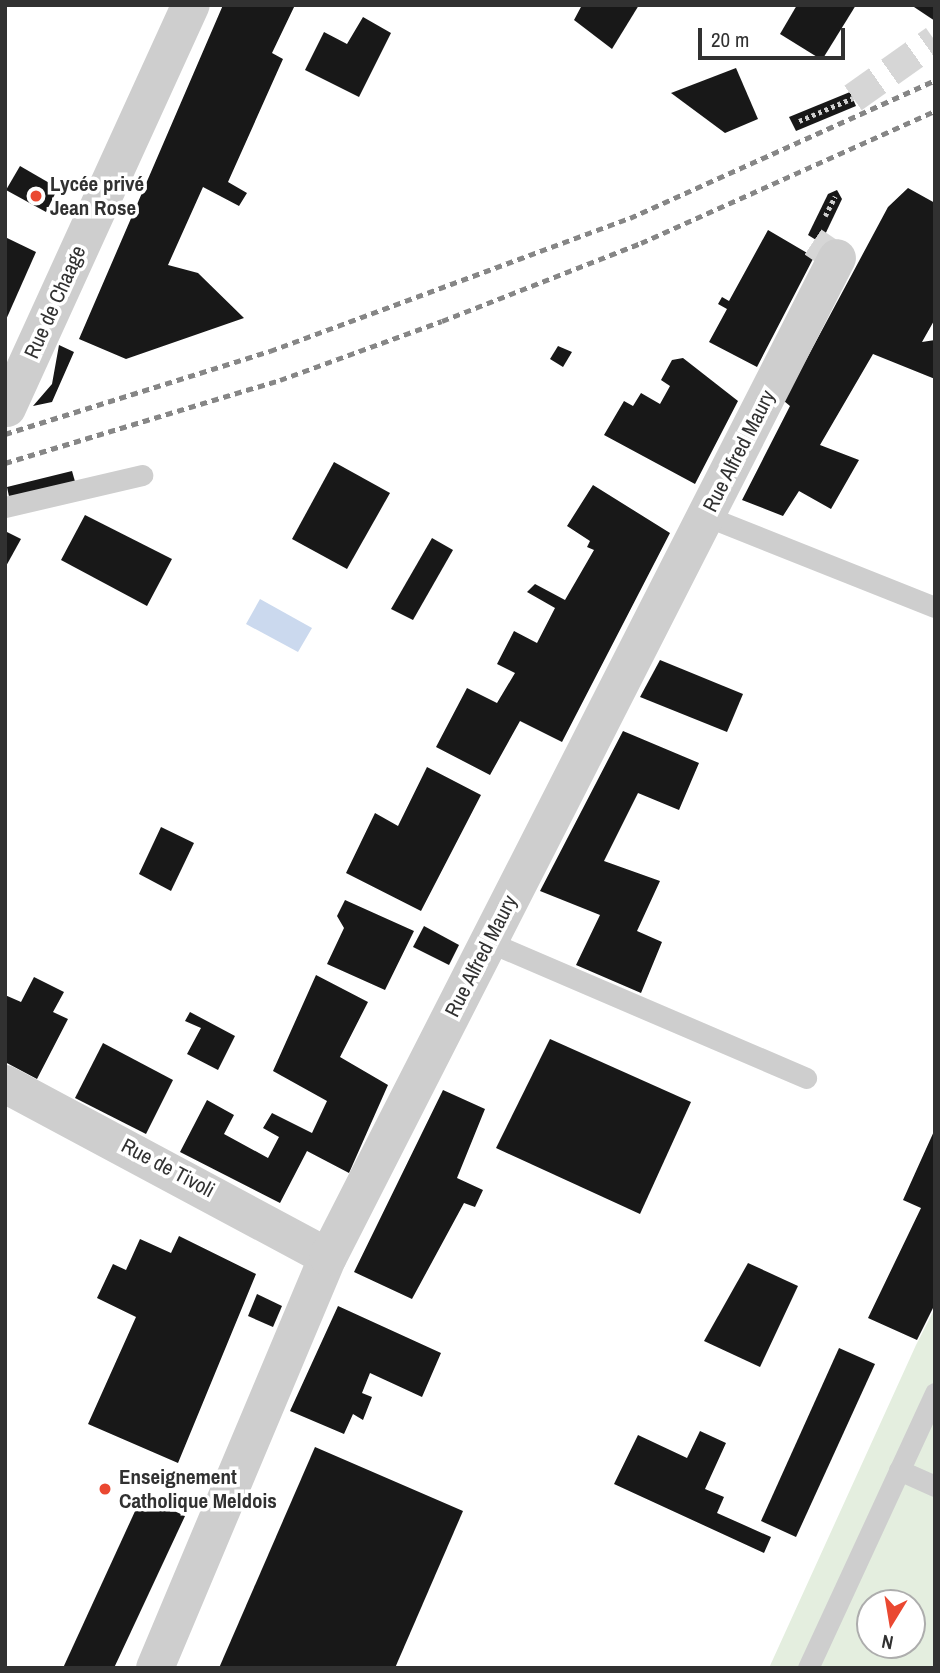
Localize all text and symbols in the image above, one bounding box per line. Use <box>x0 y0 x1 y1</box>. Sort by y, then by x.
scale bar <box>702 14 849 58</box>
text: 20 m <box>711 25 749 54</box>
place label: Lycée privé Jean Rose <box>50 171 144 221</box>
marker: Lycée privé Jean Rose <box>28 188 44 204</box>
street label: Rue de Chaage <box>19 242 91 362</box>
street label: Rue Alfred Maury <box>697 386 781 516</box>
street label: Rue Alfred Maury <box>439 891 523 1021</box>
street label: Rue de Tivoli <box>117 1133 219 1203</box>
place label: Enseignement Catholique Meldois <box>119 1464 277 1514</box>
marker: Enseignement Catholique Meldois <box>97 1481 113 1497</box>
north arrow <box>856 1589 926 1659</box>
text: N <box>879 1629 895 1656</box>

